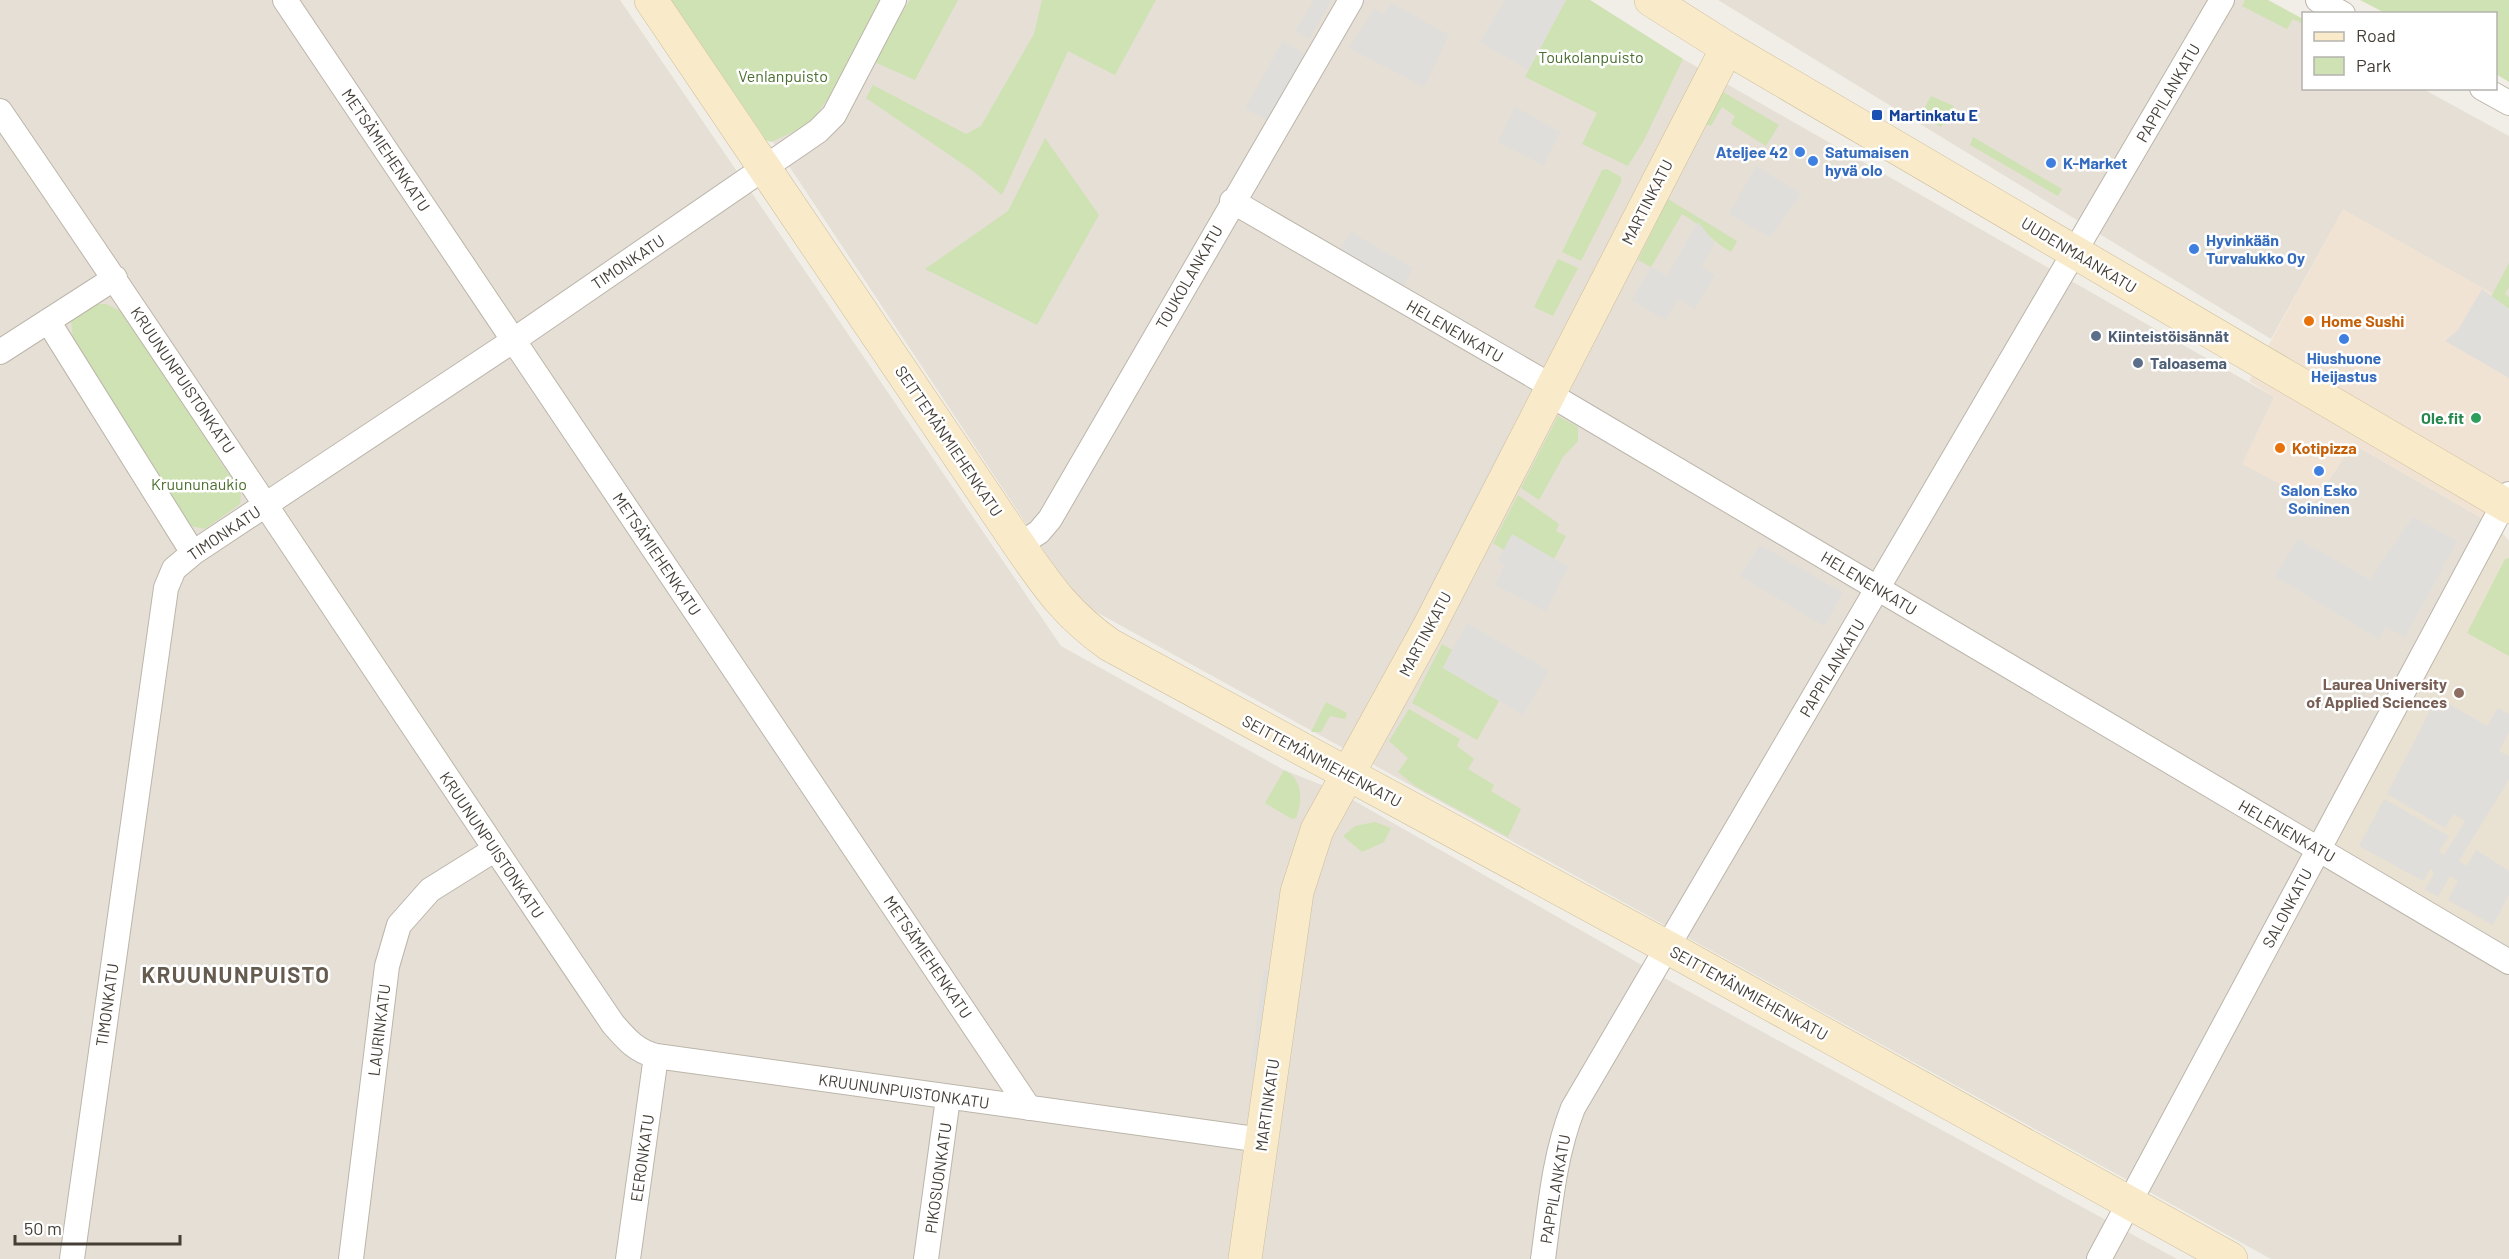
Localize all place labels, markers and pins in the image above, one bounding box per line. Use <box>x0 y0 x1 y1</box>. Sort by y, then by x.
place label: Martinkatu E <box>1889 105 1978 124</box>
marker: Martinkatu E <box>1870 108 1884 122</box>
place label: Ateljee 42 <box>1716 142 1788 161</box>
place label: Satumaisen hyvä olo <box>1825 142 1909 179</box>
marker: Ateljee 42 <box>1793 145 1807 159</box>
place label: K-Market <box>2063 153 2127 172</box>
marker: Satumaisen hyvä olo <box>1806 154 1820 168</box>
marker: K-Market <box>2044 156 2058 170</box>
place label: Hyvinkään Turvalukko Oy <box>2206 230 2305 267</box>
marker: Hyvinkään Turvalukko Oy <box>2187 242 2201 256</box>
place label: Home Sushi <box>2321 311 2404 330</box>
marker: Home Sushi <box>2302 314 2316 328</box>
place label: Kiinteistöisännät <box>2108 326 2229 345</box>
marker: Kiinteistöisännät <box>2089 329 2103 343</box>
marker: Hiushuone Heijastus <box>2337 332 2351 346</box>
place label: Hiushuone Heijastus <box>2307 348 2382 385</box>
place label: Taloasema <box>2150 353 2227 372</box>
marker: Taloasema <box>2131 356 2145 370</box>
place label: Ole.fit <box>2421 408 2464 427</box>
marker: Ole.fit <box>2469 411 2483 425</box>
place label: Kotipizza <box>2292 438 2357 457</box>
marker: Kotipizza <box>2273 441 2287 455</box>
marker: Salon Esko Soininen <box>2312 464 2326 478</box>
place label: Salon Esko Soininen <box>2281 480 2357 517</box>
place label: Laurea University of Applied Sciences <box>2306 674 2447 711</box>
marker: Laurea University of Applied Sciences <box>2452 686 2466 700</box>

